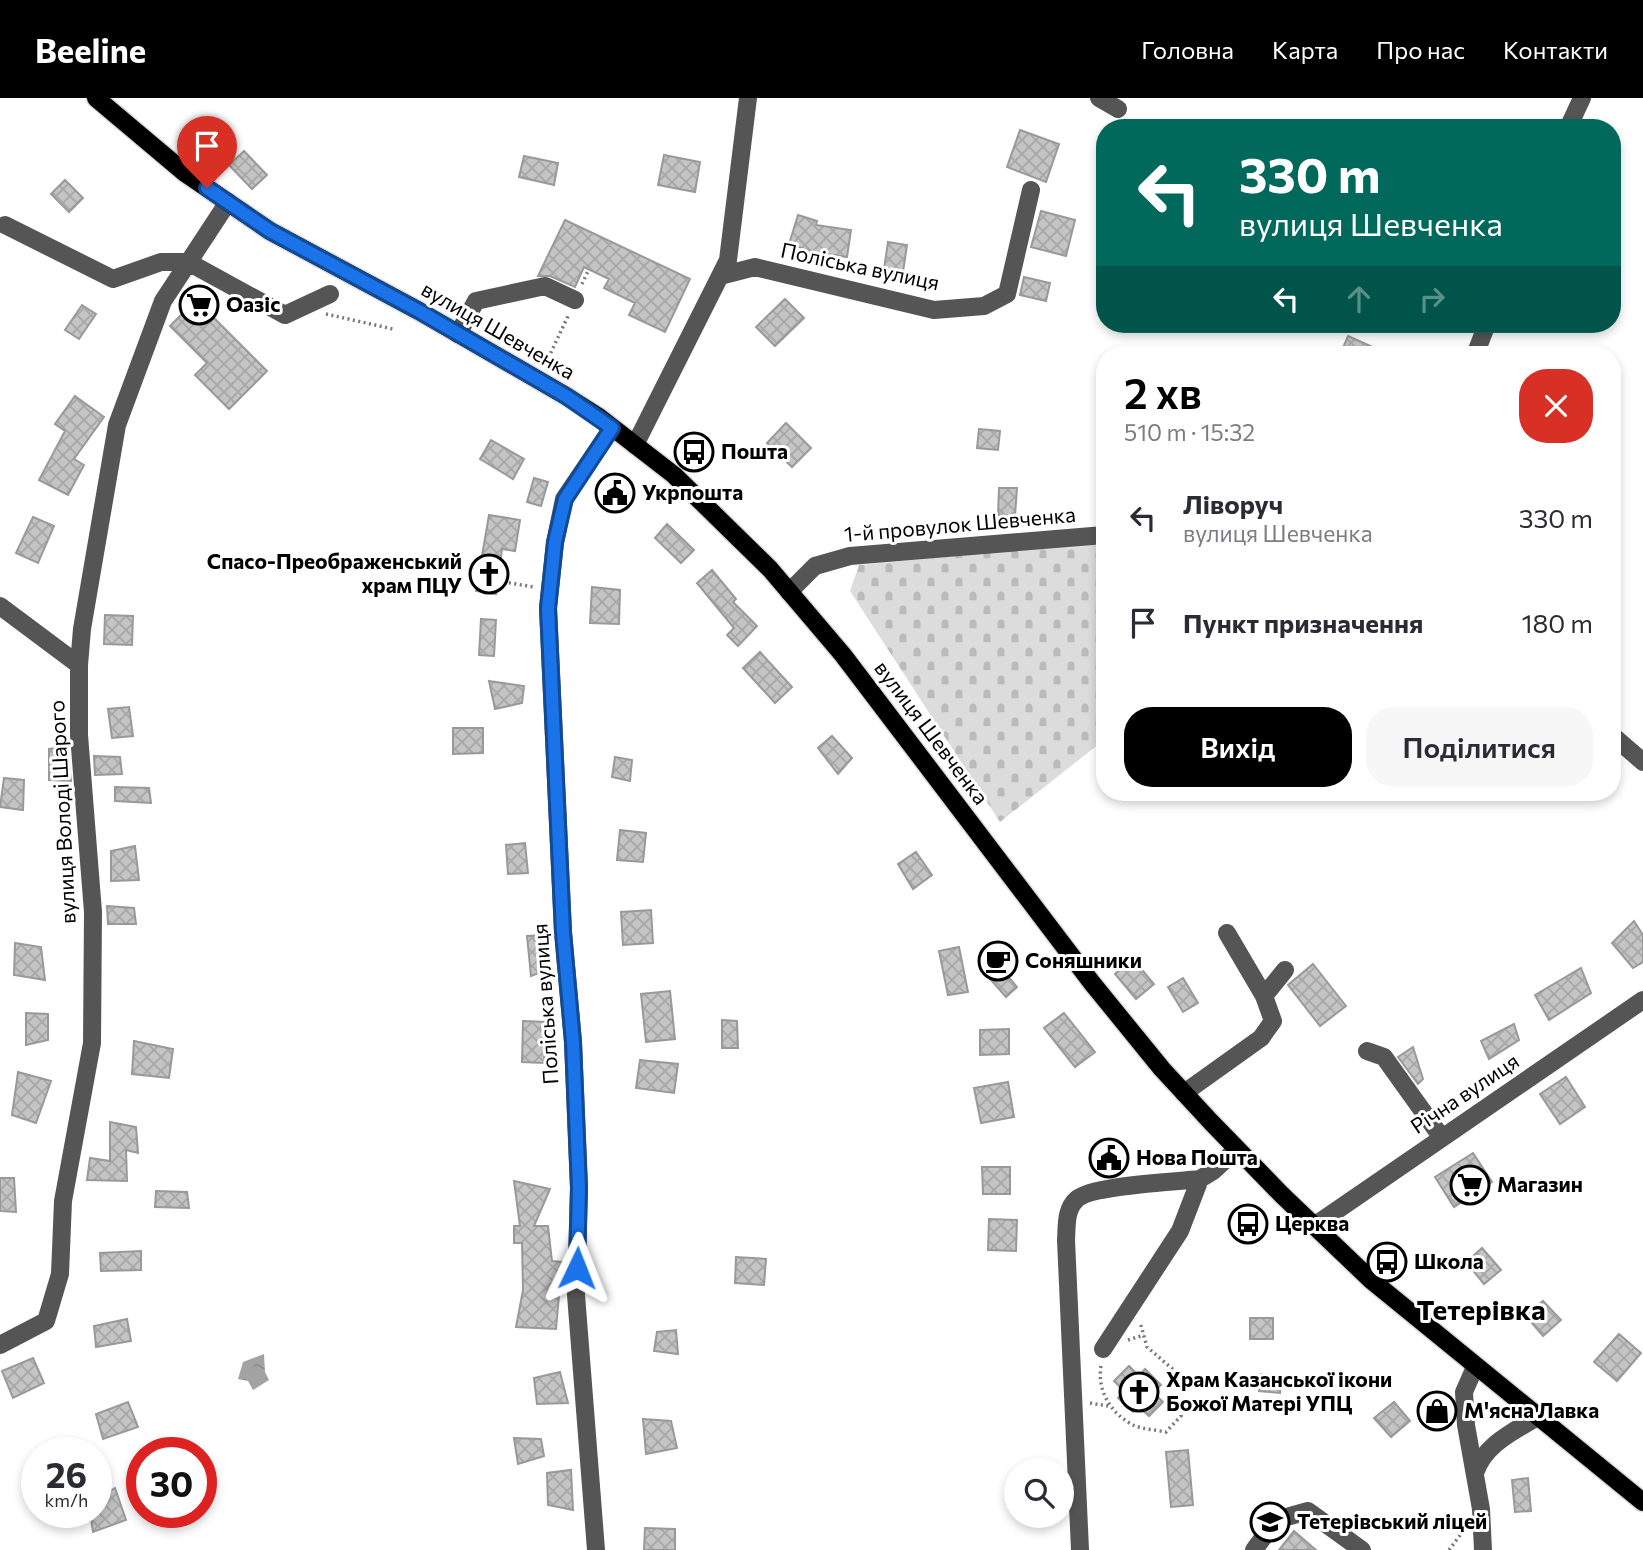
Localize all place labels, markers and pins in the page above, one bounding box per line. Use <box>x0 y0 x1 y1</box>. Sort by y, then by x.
pin <box>177 116 237 188</box>
supermarket icon: Оазіс <box>178 284 220 326</box>
place label: Оазіс <box>226 291 280 316</box>
bus stop icon: Пошта <box>673 431 715 473</box>
place label: Пошта <box>721 438 788 463</box>
public building icon: Укрпошта <box>594 472 636 514</box>
place label: Укрпошта <box>642 479 743 504</box>
place label: Спасо-Преображенський храм ПЦУ <box>207 548 462 597</box>
church icon: Спасо-Преображенський храм ПЦУ <box>468 553 510 595</box>
cafe icon: Соняшники <box>977 940 1019 982</box>
place label: Соняшники <box>1025 947 1142 972</box>
public building icon: Нова Пошта <box>1088 1137 1130 1179</box>
place label: Нова Пошта <box>1136 1144 1258 1169</box>
supermarket icon: Магазин <box>1449 1164 1491 1206</box>
place label: Магазин <box>1497 1171 1583 1196</box>
bus stop icon: Церква <box>1227 1203 1269 1245</box>
place label: Церква <box>1275 1210 1349 1235</box>
bus stop icon: Школа <box>1366 1241 1408 1283</box>
place label: Школа <box>1414 1248 1484 1273</box>
place label: Храм Казанської ікони Божої Матері УПЦ <box>1166 1366 1392 1415</box>
church icon: Храм Казанської ікони Божої Матері УПЦ <box>1118 1371 1160 1413</box>
shop icon: М'ясна Лавка <box>1416 1390 1458 1432</box>
place label: М'ясна Лавка <box>1464 1397 1599 1422</box>
school or university icon: Тетерівський ліцей <box>1249 1501 1291 1543</box>
place label: Тетерівський ліцей <box>1297 1508 1487 1533</box>

